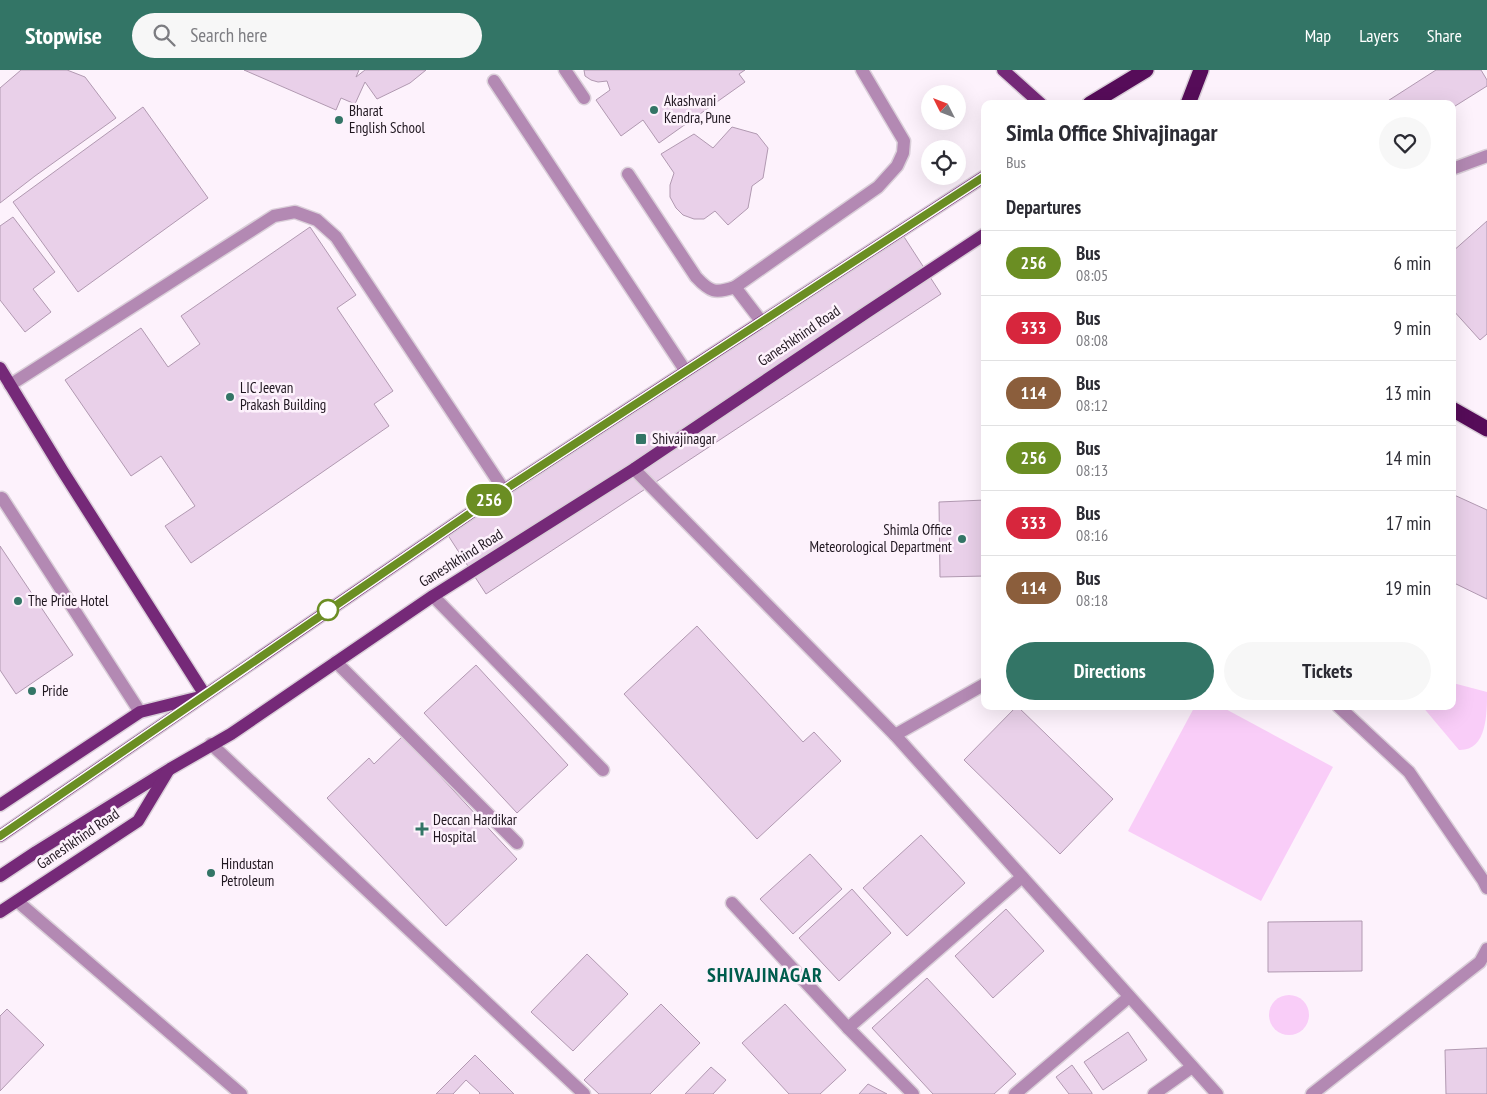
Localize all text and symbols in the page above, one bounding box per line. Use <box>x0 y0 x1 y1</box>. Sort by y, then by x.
search box <box>132 13 482 58</box>
text: Stopwise <box>25 20 102 51</box>
icon: search <box>150 21 178 49</box>
text: Search here <box>190 23 267 47</box>
text: Map <box>1305 24 1331 47</box>
text: Layers <box>1359 24 1399 47</box>
text: Share <box>1427 24 1462 47</box>
north arrow <box>921 85 966 130</box>
map controls <box>921 85 966 185</box>
place label: Akashvani Kendra, Pune <box>664 91 731 127</box>
place label: Bharat English School <box>349 101 425 137</box>
marker: Akashvani Kendra, Pune <box>648 104 660 116</box>
marker: Bharat English School <box>333 114 345 126</box>
text: Simla Office Shivajinagar <box>1006 117 1218 148</box>
button: heart <box>1379 117 1431 169</box>
button: locate <box>921 140 966 185</box>
text: Bus <box>1006 152 1026 172</box>
text: Departures <box>1006 195 1081 219</box>
text: Bus <box>1076 241 1100 265</box>
text: 256 <box>1021 251 1046 274</box>
text: 6 min <box>1394 251 1431 275</box>
text: 08:05 <box>1076 265 1108 285</box>
street label: Ganeshkhind Road <box>754 301 844 370</box>
text: Bus <box>1076 306 1100 330</box>
text: 333 <box>1021 316 1046 339</box>
text: 9 min <box>1394 316 1431 340</box>
text: 08:08 <box>1076 330 1108 350</box>
text: Bus <box>1076 371 1100 395</box>
place label: LIC Jeevan Prakash Building <box>240 378 326 414</box>
text: 114 <box>1021 381 1046 404</box>
text: 13 min <box>1385 381 1431 405</box>
marker: LIC Jeevan Prakash Building <box>224 391 236 403</box>
text: 08:12 <box>1076 395 1108 415</box>
place label: Shivajinagar <box>652 429 717 448</box>
marker: Shivajinagar <box>634 432 648 446</box>
text: Bus <box>1076 436 1100 460</box>
text: 256 <box>1021 446 1046 469</box>
text: 14 min <box>1385 446 1431 470</box>
text: 08:13 <box>1076 460 1108 480</box>
line badge: 256 <box>460 484 518 516</box>
text: 256 <box>476 488 502 511</box>
text: Bus <box>1076 501 1100 525</box>
text: 333 <box>1021 511 1046 534</box>
text: 17 min <box>1386 511 1431 535</box>
place label: Shimla Office Meteorological Department <box>810 520 952 556</box>
street label: Ganeshkhind Road <box>415 524 506 591</box>
text: 08:16 <box>1076 525 1108 545</box>
marker: Shimla Office Meteorological Department <box>956 533 968 545</box>
text: Bus <box>1076 566 1100 590</box>
text: 114 <box>1021 576 1046 599</box>
text: 19 min <box>1385 576 1431 600</box>
text: 08:18 <box>1076 590 1108 610</box>
place label: The Pride Hotel <box>28 591 109 610</box>
marker: The Pride Hotel <box>12 595 24 607</box>
unlabelled marker <box>317 599 339 621</box>
button: Directions <box>1006 642 1214 700</box>
button: Tickets <box>1224 642 1431 700</box>
place label: Pride <box>42 681 68 700</box>
marker: Pride <box>26 685 38 697</box>
street label: Ganeshkhind Road <box>33 804 123 873</box>
place label: Deccan Hardikar Hospital <box>433 810 518 846</box>
marker: Deccan Hardikar Hospital <box>415 822 429 836</box>
place label: Hindustan Petroleum <box>221 854 274 890</box>
marker: Hindustan Petroleum <box>205 867 217 879</box>
district label: SHIVAJINAGAR <box>707 962 823 988</box>

